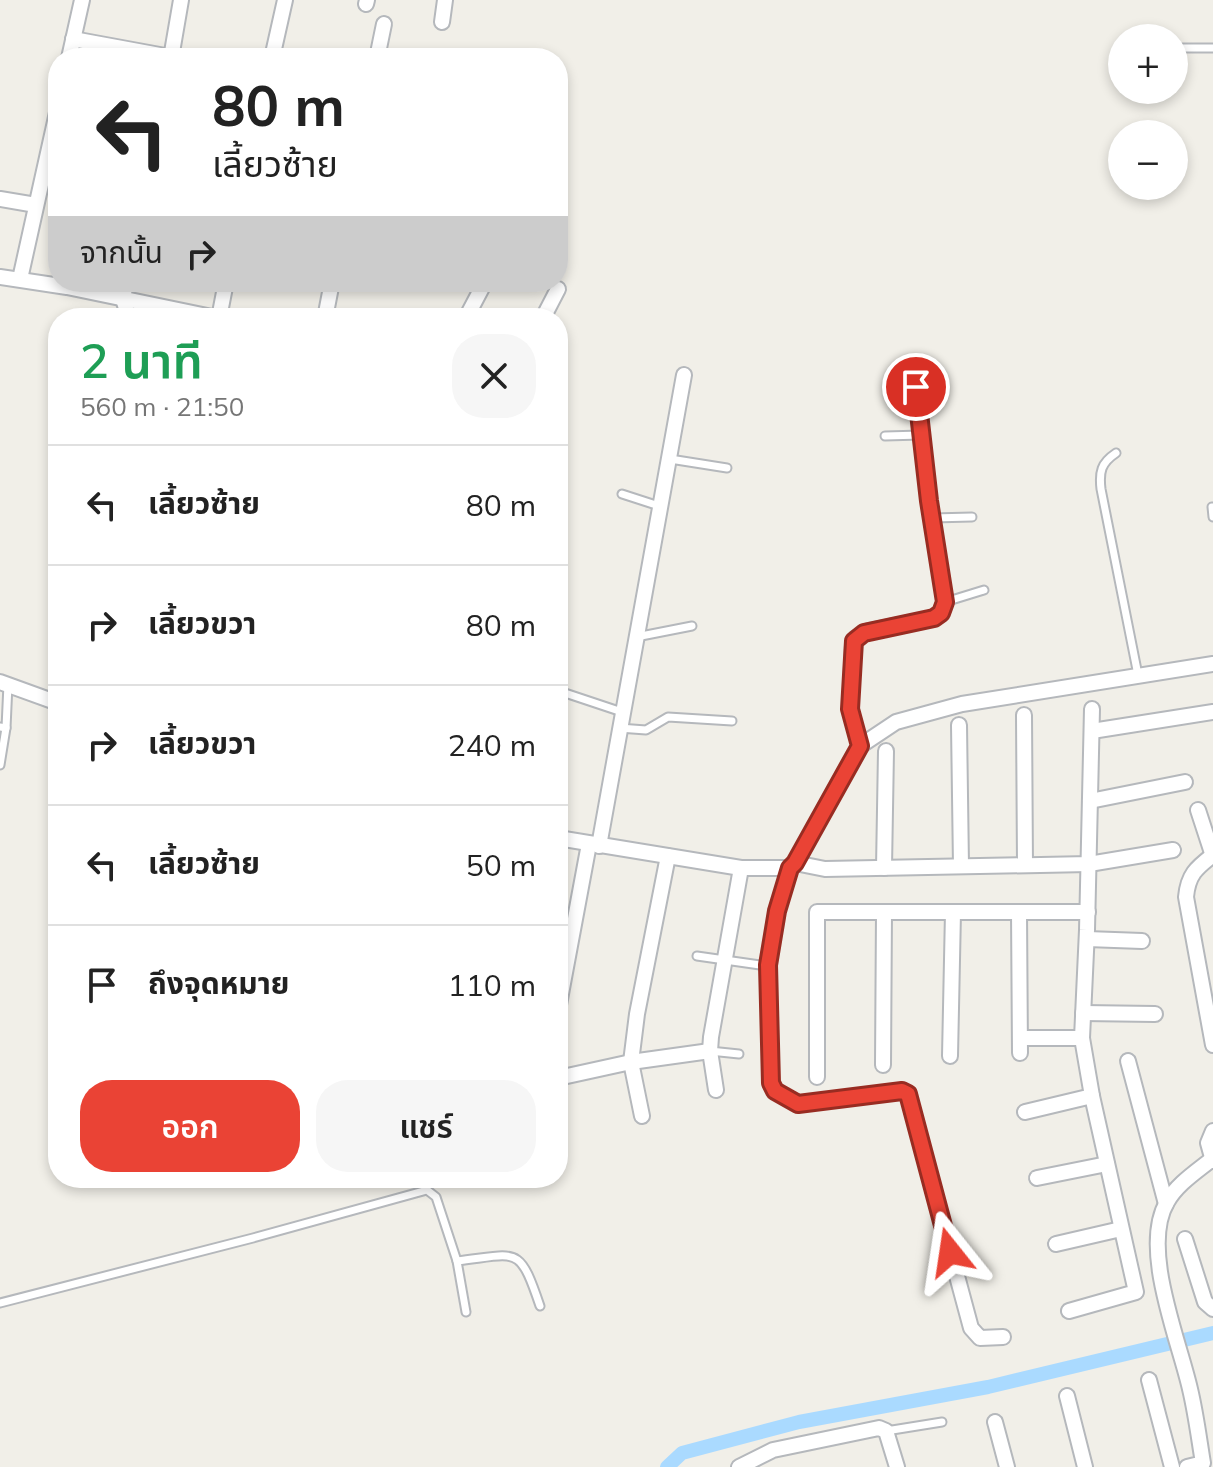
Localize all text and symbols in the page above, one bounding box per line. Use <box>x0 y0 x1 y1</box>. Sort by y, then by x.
map controls <box>1108 24 1188 200</box>
button: + <box>1108 24 1188 104</box>
text: 80 m <box>212 70 345 140</box>
icon: left <box>80 80 184 184</box>
button: − <box>1108 120 1188 200</box>
text: เลี้ยวซ้าย <box>212 141 338 186</box>
icon: right <box>179 232 223 276</box>
text: จากนั้น <box>80 233 163 271</box>
text: 2 นาที <box>80 330 203 390</box>
button: close <box>452 334 536 418</box>
pin <box>882 353 950 421</box>
icon: arrive <box>894 365 938 409</box>
text: 560 m · 21:50 <box>80 390 244 423</box>
icon: left <box>80 483 124 527</box>
text: เลี้ยวซ้าย <box>148 484 260 522</box>
text: 80 m <box>466 486 536 524</box>
icon: right <box>80 603 124 647</box>
text: เลี้ยวขวา <box>148 604 256 642</box>
text: 80 m <box>466 606 536 644</box>
icon: right <box>80 723 124 767</box>
text: เลี้ยวขวา <box>148 724 256 762</box>
text: 240 m <box>448 726 536 764</box>
icon: left <box>80 843 124 887</box>
text: เลี้ยวซ้าย <box>148 844 260 882</box>
text: 50 m <box>466 846 536 884</box>
icon: arrive <box>80 963 124 1007</box>
text: ถึงจุดหมาย <box>148 964 289 1002</box>
text: 110 m <box>448 966 536 1004</box>
button: ออก <box>80 1080 300 1172</box>
button: แชร์ <box>316 1080 536 1172</box>
position arrow <box>908 1210 992 1294</box>

